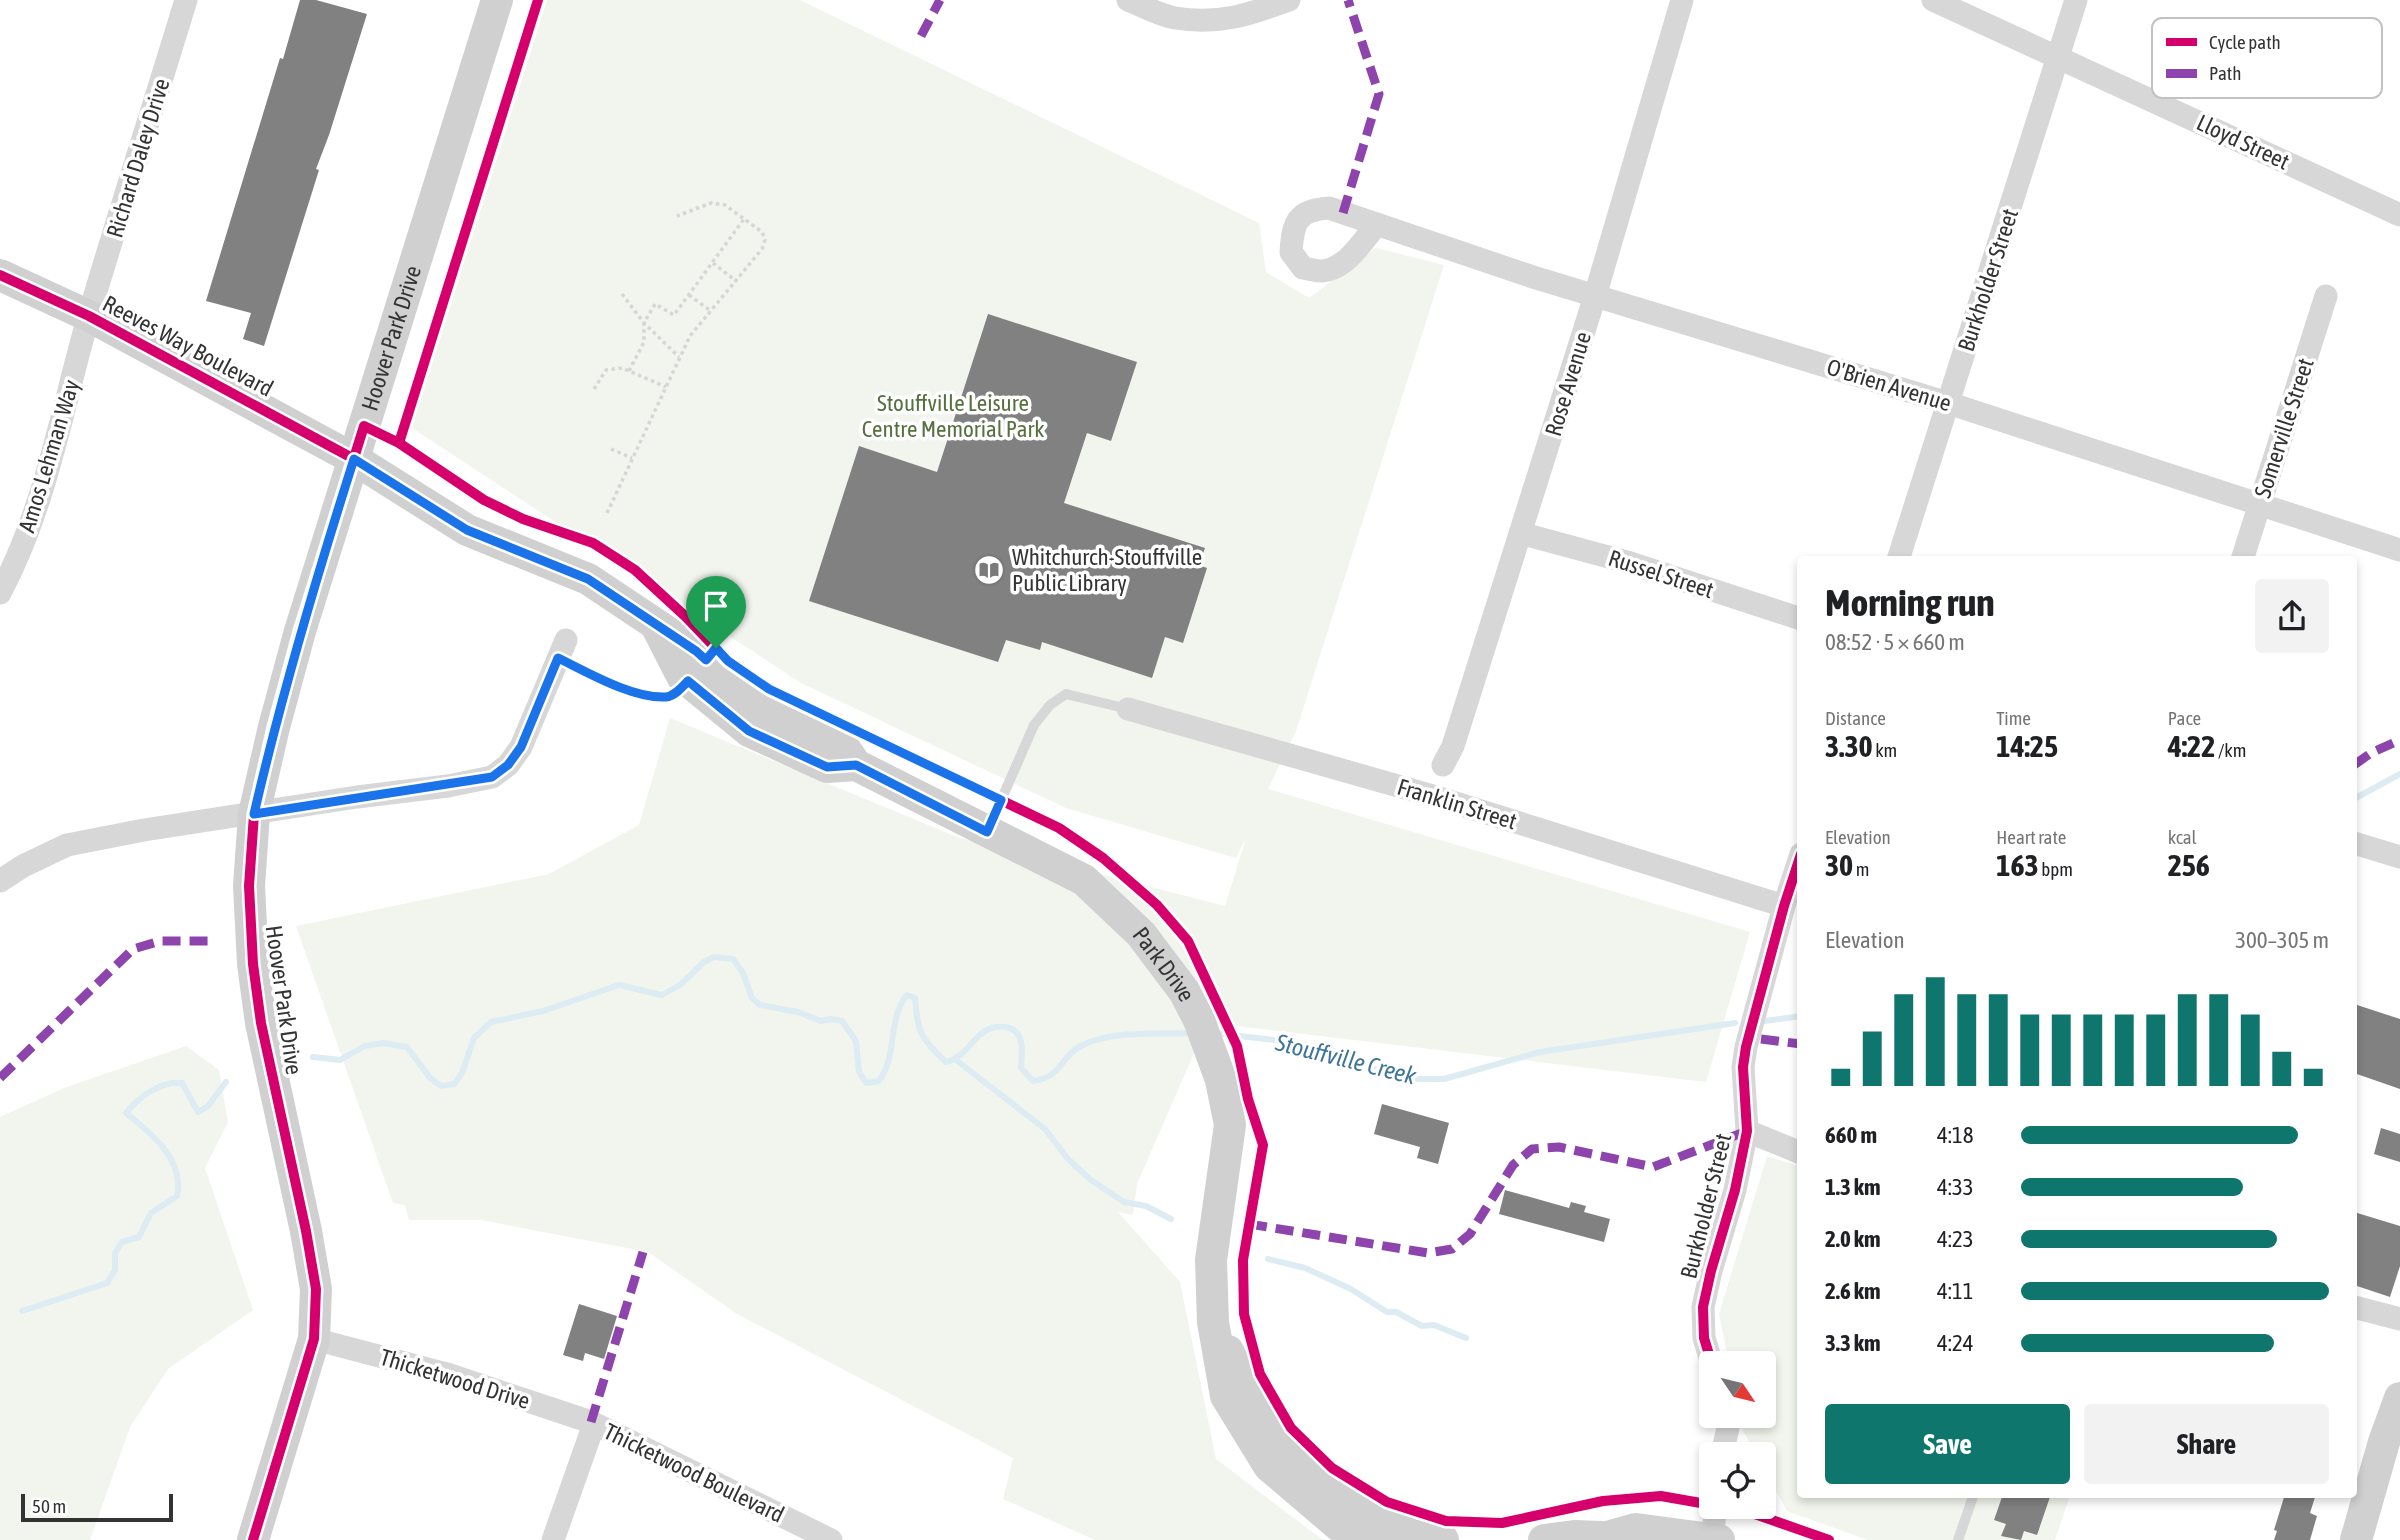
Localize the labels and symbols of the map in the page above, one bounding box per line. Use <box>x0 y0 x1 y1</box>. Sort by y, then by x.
legend <box>2152 18 2382 98</box>
text: Cycle path <box>2209 31 2281 53</box>
text: Path <box>2209 62 2241 84</box>
street label: Richard Daley Drive <box>101 75 175 241</box>
street label: Lloyd Street <box>2193 109 2293 175</box>
street label: Burkholder Street <box>1953 205 2023 355</box>
street label: Hoover Park Drive <box>357 262 426 414</box>
street label: Reeves Way Boulevard <box>99 290 277 402</box>
street label: Rose Avenue <box>1540 329 1596 439</box>
street label: O'Brien Avenue <box>1824 354 1954 416</box>
street label: Somerville Street <box>2249 355 2319 501</box>
street label: Amos Lehman Way <box>13 377 85 535</box>
park label: Stouffville Leisure Centre Memorial Park <box>862 390 1044 442</box>
place label: Whitchurch-Stouffville Public Library <box>1012 544 1202 596</box>
street label: Russel Street <box>1605 545 1717 603</box>
library icon: Whitchurch-Stouffville Public Library <box>972 553 1006 587</box>
pin <box>686 576 746 648</box>
street label: Franklin Street <box>1394 774 1520 834</box>
street label: Park Drive <box>1128 922 1200 1006</box>
street label: Hoover Park Drive <box>261 924 307 1076</box>
water label: Stouffville Creek <box>1272 1028 1419 1090</box>
street label: Burkholder Street <box>1675 1131 1737 1281</box>
street label: Thicketwood Drive <box>377 1344 533 1414</box>
north arrow <box>1699 1351 1776 1428</box>
street label: Thicketwood Boulevard <box>600 1418 788 1528</box>
scale bar <box>21 1491 173 1523</box>

